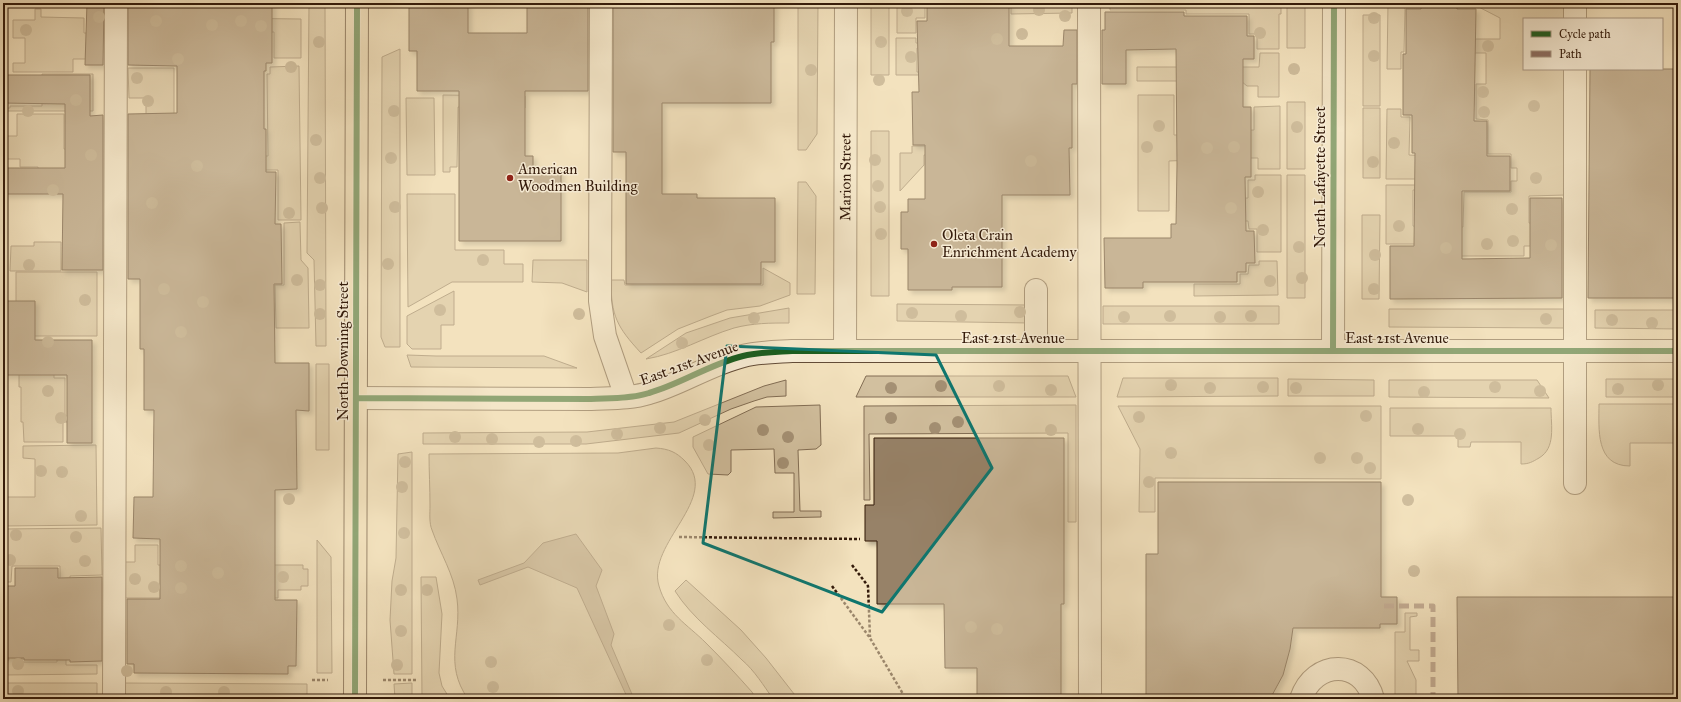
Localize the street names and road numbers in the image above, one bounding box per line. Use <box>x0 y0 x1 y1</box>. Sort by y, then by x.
street label: North Lafayette Street <box>1311 105 1329 248</box>
street label: Marion Street <box>836 132 855 221</box>
street label: North Downing Street <box>334 280 352 421</box>
street label: East 21st Avenue <box>961 329 1065 347</box>
street label: East 21st Avenue <box>1345 329 1449 347</box>
street label: East 21st Avenue <box>637 337 741 389</box>

